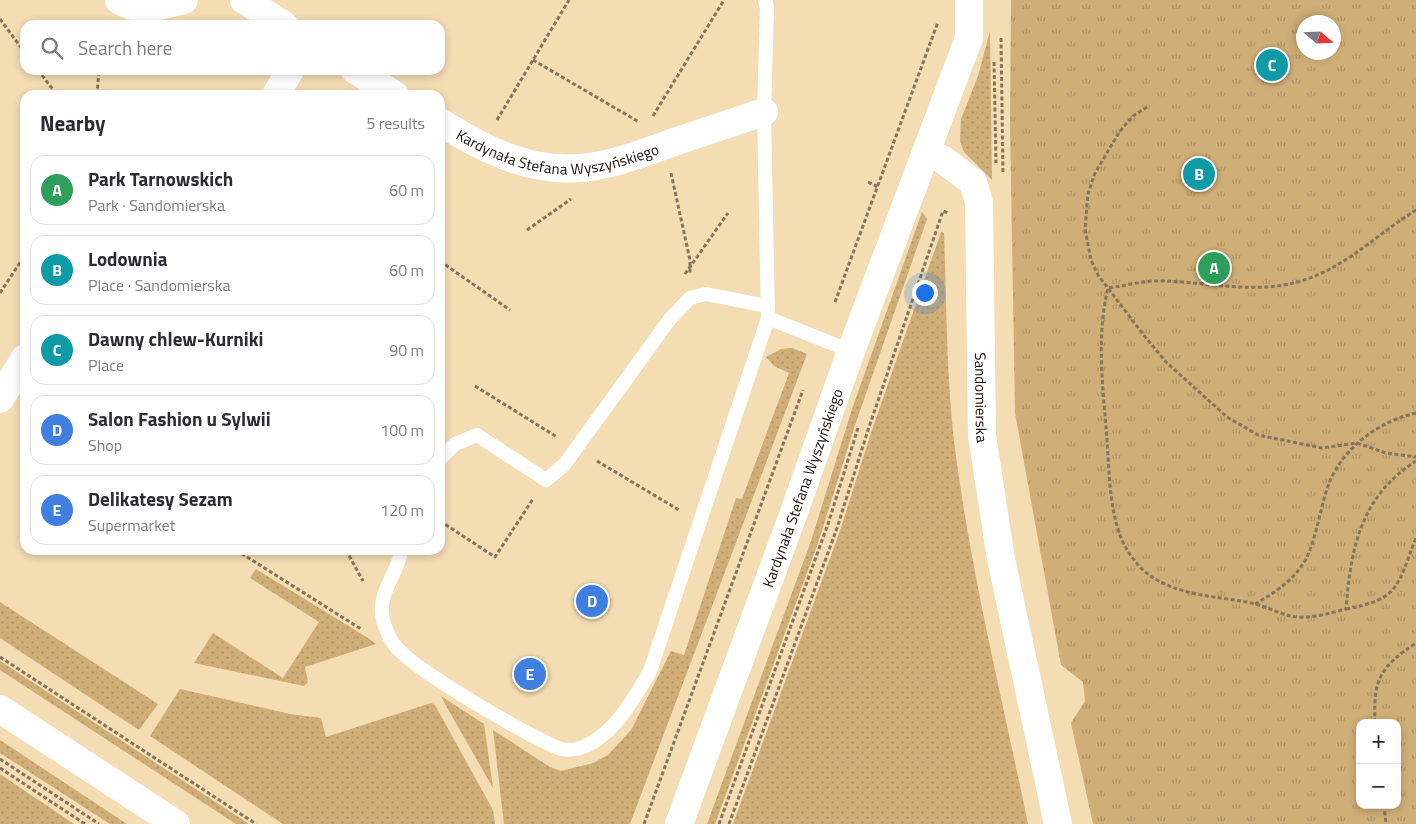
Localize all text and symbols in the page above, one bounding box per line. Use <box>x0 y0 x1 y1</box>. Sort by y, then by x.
north arrow <box>1296 15 1341 60</box>
search box <box>20 20 445 75</box>
text: Search here <box>78 33 172 62</box>
icon: search <box>38 34 66 62</box>
pin: C <box>1256 46 1288 84</box>
text: Nearby <box>40 107 105 139</box>
text: 5 results <box>366 111 425 135</box>
street label: Kardynała Stefana Wyszyńskiego <box>452 123 662 180</box>
pin: B <box>1183 155 1215 193</box>
text: Park Tarnowskich <box>88 164 233 193</box>
text: A <box>52 178 62 202</box>
text: 60 m <box>389 178 424 202</box>
text: Park · Sandomierska <box>88 193 225 217</box>
text: Lodownia <box>88 244 167 273</box>
pin: A <box>1198 249 1230 287</box>
text: B <box>52 258 62 282</box>
text: 60 m <box>389 258 424 282</box>
text: Place · Sandomierska <box>88 273 230 297</box>
your location <box>912 280 938 306</box>
text: Dawny chlew-Kurniki <box>88 324 263 353</box>
text: C <box>53 338 61 362</box>
text: 90 m <box>389 338 424 362</box>
street label: Sandomierska <box>969 352 995 444</box>
text: Place <box>88 353 124 377</box>
street label: Kardynała Stefana Wyszyńskiego <box>756 385 848 591</box>
text: Salon Fashion u Sylwii <box>88 404 271 433</box>
text: D <box>52 418 62 442</box>
text: 100 m <box>380 418 424 442</box>
text: Shop <box>88 433 122 457</box>
text: Delikatesy Sezam <box>88 484 233 513</box>
text: E <box>53 498 61 522</box>
text: 120 m <box>380 498 424 522</box>
text: Supermarket <box>88 513 175 537</box>
pin: D <box>576 582 608 620</box>
pin: E <box>514 655 546 693</box>
map controls <box>1356 719 1401 809</box>
button: + <box>1356 719 1401 764</box>
button: − <box>1356 764 1401 809</box>

